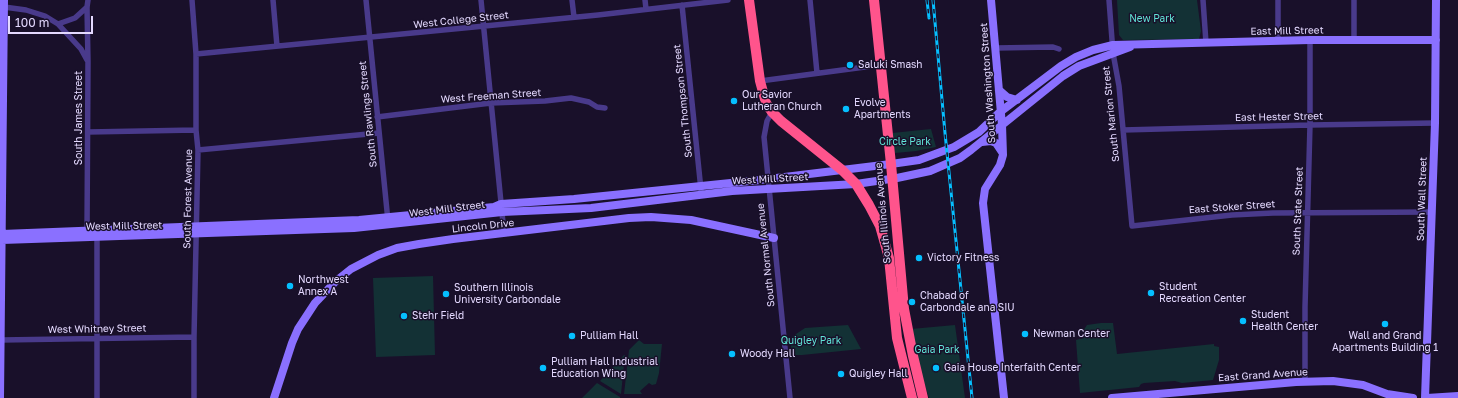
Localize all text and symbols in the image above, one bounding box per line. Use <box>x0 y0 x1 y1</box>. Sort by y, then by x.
scale bar <box>10 8 95 34</box>
street label: West College Street <box>413 9 509 31</box>
park label: New Park <box>1129 13 1175 25</box>
text: 100 m <box>15 15 49 30</box>
street label: South Washington Street <box>978 22 998 144</box>
street label: East Mill Street <box>1250 24 1324 38</box>
street label: South Thompson Street <box>671 44 695 158</box>
place label: Saluki Smash <box>858 59 922 71</box>
street label: South Rawlings Street <box>356 60 380 168</box>
marker: Saluki Smash <box>845 60 855 70</box>
street label: South Marion Street <box>1100 66 1122 162</box>
street label: South James Street <box>73 71 85 165</box>
street label: West Freeman Street <box>440 86 542 106</box>
place label: Our Savior Lutheran Church <box>742 89 822 112</box>
marker: Our Savior Lutheran Church <box>729 96 739 106</box>
place label: Evolve Apartments <box>854 97 911 120</box>
marker: Evolve Apartments <box>841 104 851 114</box>
street label: East Hester Street <box>1235 110 1323 124</box>
park label: Circle Park <box>879 136 931 148</box>
street label: South Forest Avenue <box>181 149 195 249</box>
street label: South Wall Street <box>1415 157 1429 241</box>
street label: South Illinois Avenue <box>873 162 893 264</box>
street label: South State Street <box>1290 166 1306 256</box>
street label: West Mill Street <box>731 171 809 187</box>
street label: West Mill Street <box>408 198 486 220</box>
street label: East Stoker Street <box>1188 198 1276 216</box>
street label: South Normal Avenue <box>755 203 777 307</box>
street label: Lincoln Drive <box>451 217 515 235</box>
street label: West Mill Street <box>86 219 162 233</box>
place label: Victory Fitness <box>927 252 999 264</box>
marker: Victory Fitness <box>914 253 924 263</box>
place label: Northwest Annex A <box>298 274 349 298</box>
marker: Northwest Annex A <box>285 281 295 291</box>
place label: Student Recreation Center <box>1159 281 1246 304</box>
place label: Southern Illinois University Carbondale <box>454 282 561 306</box>
marker: Student Recreation Center <box>1146 288 1156 298</box>
marker: Southern Illinois University Carbondale <box>441 289 451 299</box>
place label: Chabad of Carbondale ana SIU <box>920 290 1015 314</box>
marker: Chabad of Carbondale ana SIU <box>907 297 917 307</box>
place label: Student Health Center <box>1251 309 1318 332</box>
place label: Stehr Field <box>412 310 464 322</box>
marker: Stehr Field <box>399 311 409 321</box>
marker: Student Health Center <box>1238 316 1248 326</box>
marker: Wall and Grand Apartments Building 1 <box>1380 319 1390 329</box>
street label: West Whitney Street <box>48 322 146 336</box>
place label: Newman Center <box>1033 328 1110 340</box>
marker: Newman Center <box>1020 329 1030 339</box>
place label: Pulliam Hall <box>580 330 638 342</box>
place label: Wall and Grand Apartments Building 1 <box>1332 330 1438 354</box>
marker: Pulliam Hall <box>567 331 577 341</box>
park label: Quigley Park <box>781 335 841 347</box>
park label: Gaia Park <box>914 344 960 356</box>
place label: Woody Hall <box>740 348 795 360</box>
marker: Woody Hall <box>727 349 737 359</box>
place label: Pulliam Hall Industrial Education Wing <box>551 356 658 380</box>
place label: Gaia House Interfaith Center <box>944 362 1081 374</box>
marker: Pulliam Hall Industrial Education Wing <box>538 363 548 373</box>
marker: Gaia House Interfaith Center <box>931 363 941 373</box>
street label: East Grand Avenue <box>1218 366 1308 384</box>
place label: Quigley Hall <box>849 368 908 380</box>
marker: Quigley Hall <box>836 369 846 379</box>

